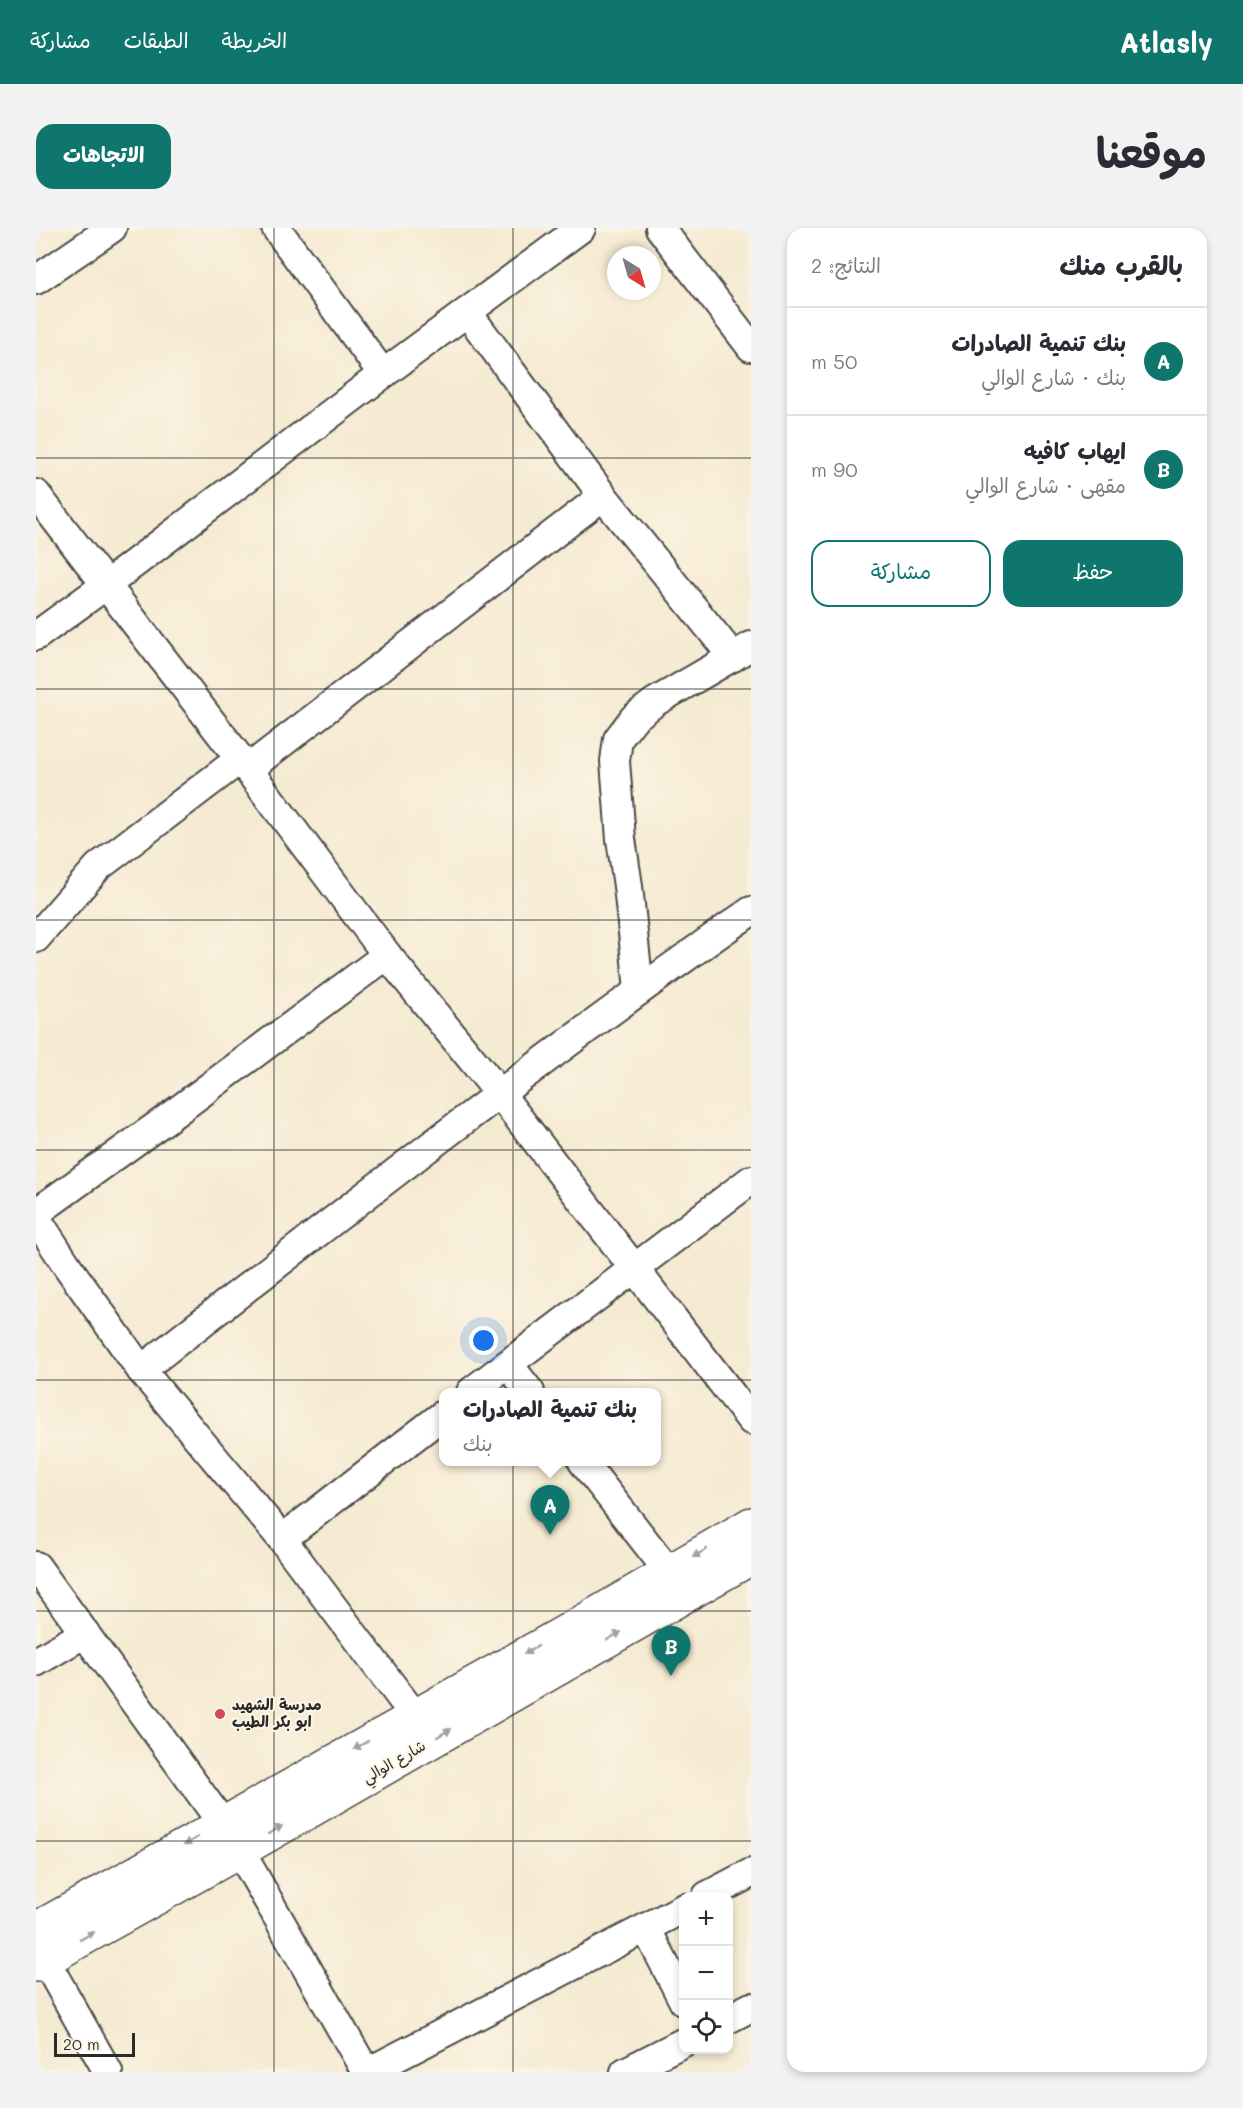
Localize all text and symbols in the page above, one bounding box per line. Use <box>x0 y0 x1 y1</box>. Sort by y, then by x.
text: Atlasly <box>1119 24 1213 60</box>
text: مشاركة <box>30 26 91 53</box>
text: الطبقات <box>124 26 189 53</box>
text: الخريطة <box>222 26 287 53</box>
button: الاتجاهات <box>36 124 171 189</box>
text: موقعنا <box>1096 124 1207 179</box>
north arrow <box>607 246 661 300</box>
text: بالقرب منك <box>1060 248 1183 282</box>
text: النتائج: 2 <box>811 252 881 278</box>
text: بنك تنمية الصادرات <box>952 328 1126 357</box>
text: 50 m <box>811 348 857 374</box>
text: A <box>1157 348 1170 374</box>
text: بنك · شارع الوالي <box>981 364 1126 390</box>
text: ايهاب كافيه <box>1024 436 1126 465</box>
text: 90 m <box>811 456 858 482</box>
text: B <box>1157 456 1170 482</box>
text: مقهى · شارع الوالي <box>965 472 1126 498</box>
button: مشاركة <box>811 540 991 607</box>
button: حفظ <box>1003 540 1183 607</box>
your location <box>469 1326 498 1355</box>
popup <box>439 1388 661 1466</box>
text: بنك تنمية الصادرات <box>463 1394 637 1423</box>
text: بنك <box>463 1430 493 1456</box>
pin: A <box>530 1486 570 1535</box>
one-way arrow <box>692 1548 709 1558</box>
pin: B <box>652 1626 690 1676</box>
one-way arrow <box>606 1631 622 1642</box>
one-way arrow <box>522 1645 539 1655</box>
place label: مدرسة الشهيد ابو بكر الطيب <box>232 1694 322 1732</box>
marker: مدرسة الشهيد ابو بكر الطيب <box>213 1707 227 1721</box>
one-way arrow <box>436 1729 453 1739</box>
street label: شارع الوالي <box>358 1735 431 1791</box>
one-way arrow <box>352 1740 369 1750</box>
one-way arrow <box>267 1825 283 1836</box>
one-way arrow <box>182 1836 199 1846</box>
map controls <box>679 1892 733 2054</box>
button: + <box>679 1892 733 1946</box>
one-way arrow <box>79 1931 96 1941</box>
button: − <box>679 1946 733 2000</box>
button: locate <box>679 2000 733 2054</box>
scale bar <box>54 2030 135 2058</box>
text: 20 m <box>63 2033 100 2054</box>

